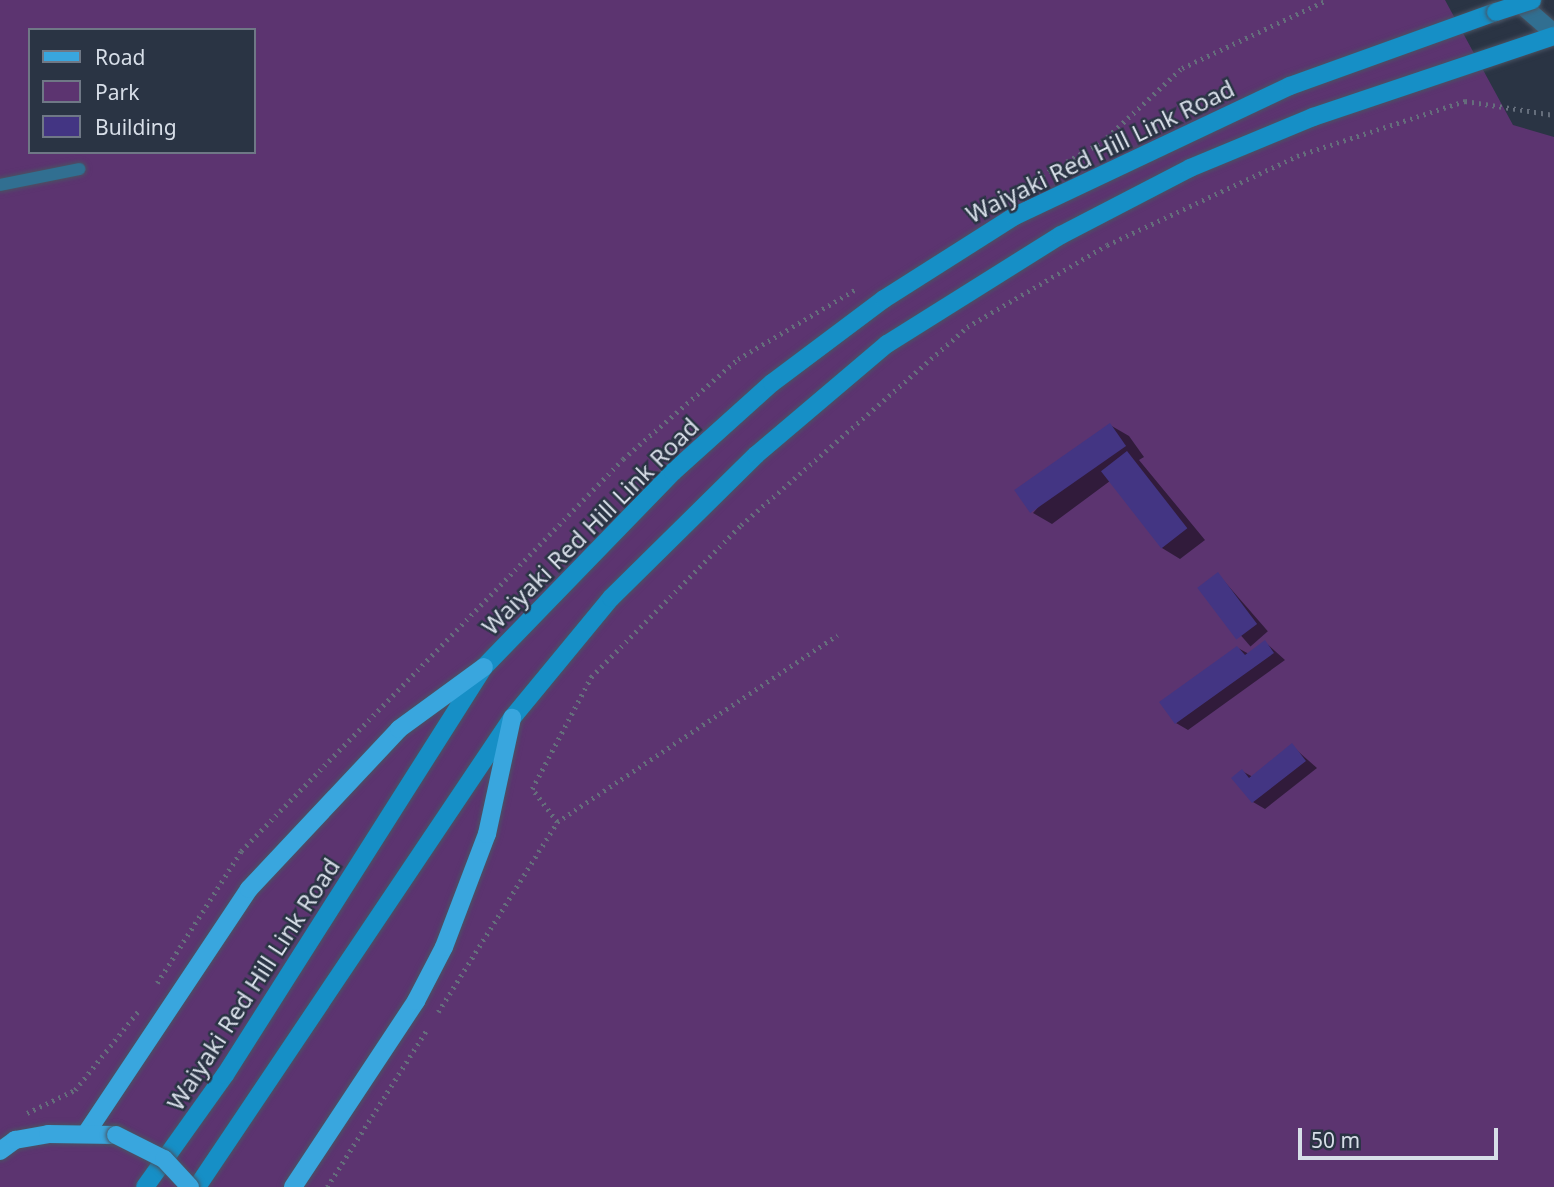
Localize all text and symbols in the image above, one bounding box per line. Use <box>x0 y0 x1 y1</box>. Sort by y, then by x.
legend <box>28 28 256 154</box>
text: Road <box>95 43 145 71</box>
street label: Waiyaki Red Hill Link Road <box>961 73 1239 229</box>
text: Park <box>95 78 139 106</box>
text: Building <box>95 113 177 141</box>
street label: Waiyaki Red Hill Link Road <box>476 412 704 640</box>
street label: Waiyaki Red Hill Link Road <box>161 853 345 1115</box>
scale bar <box>1302 1114 1502 1158</box>
text: 50 m <box>1311 1126 1360 1154</box>

